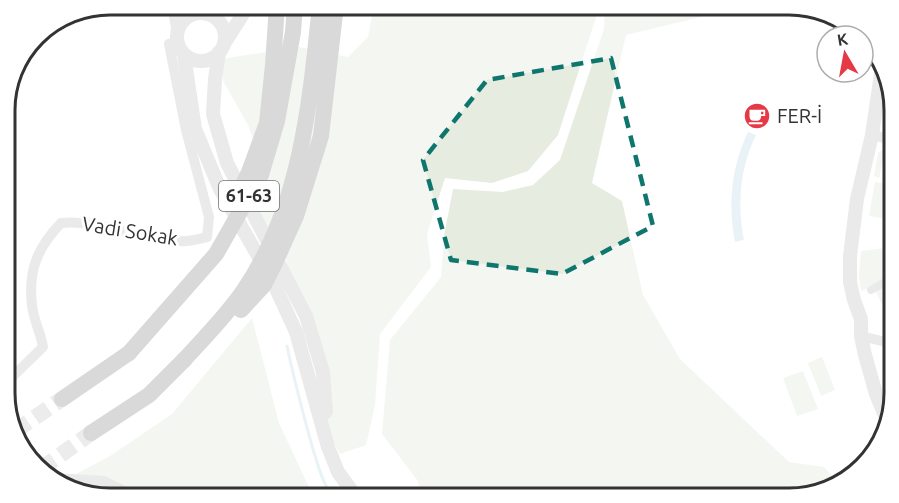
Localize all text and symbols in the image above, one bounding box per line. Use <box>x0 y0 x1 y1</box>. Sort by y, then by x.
north arrow <box>815 24 875 84</box>
text: K <box>836 29 850 49</box>
cafe icon: FER-İ <box>742 101 772 131</box>
place label: FER-İ <box>777 104 822 127</box>
road number: 61-63 <box>219 181 279 211</box>
street label: Vadi Sokak <box>81 212 179 249</box>

